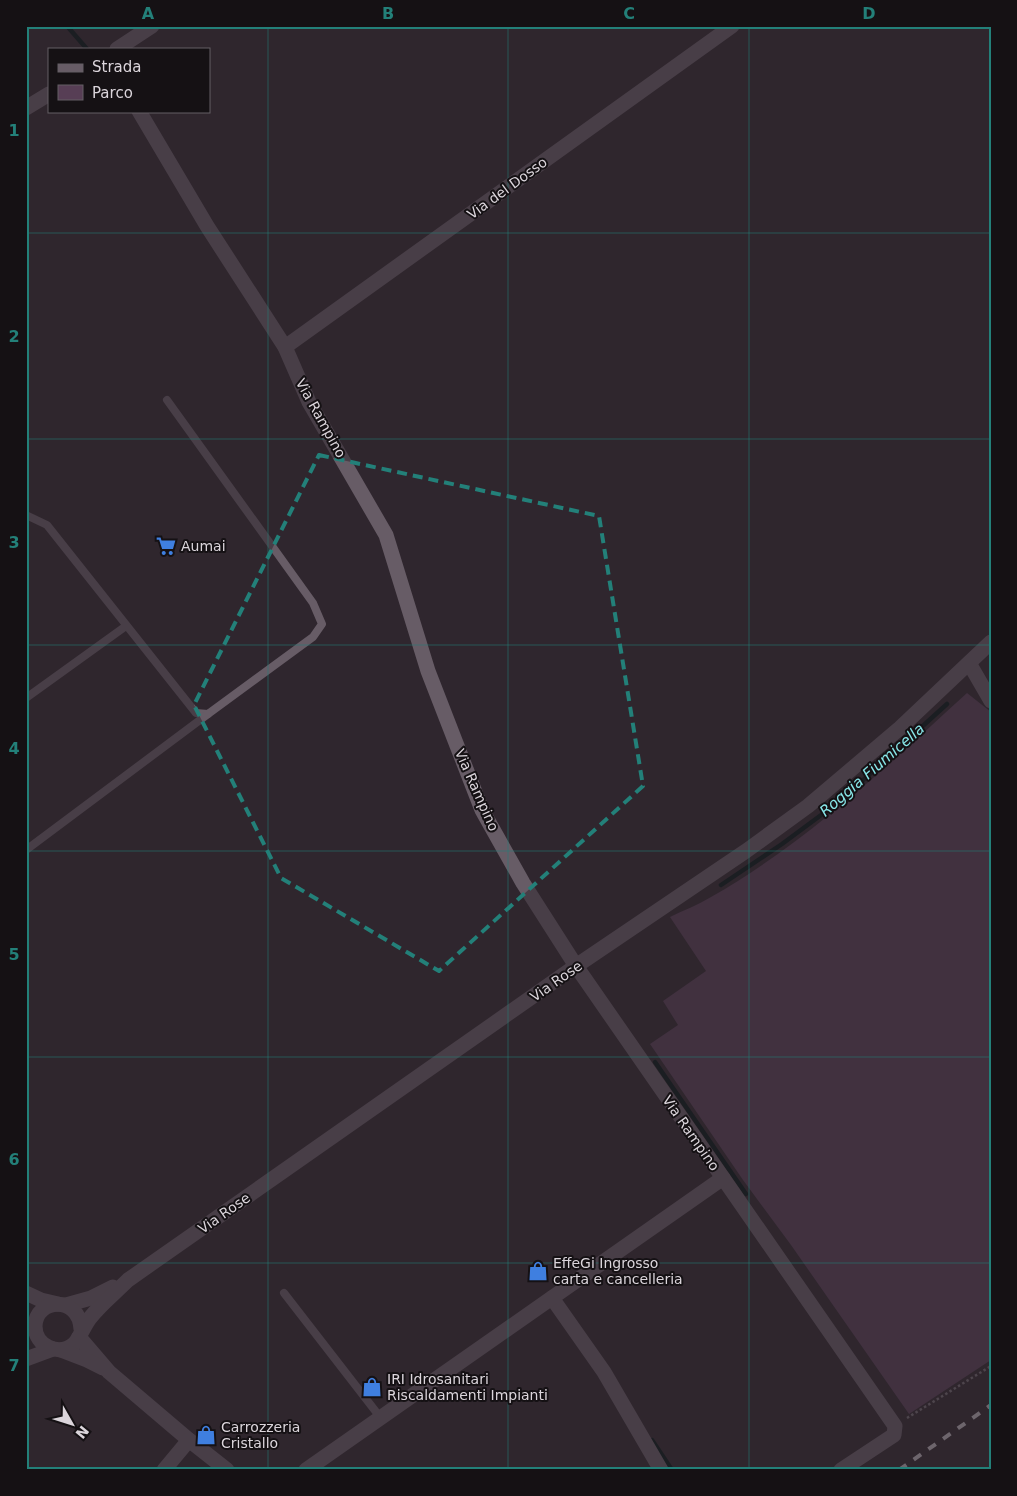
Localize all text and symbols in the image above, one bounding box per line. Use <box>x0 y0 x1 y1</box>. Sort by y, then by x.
text: A <box>142 4 155 23</box>
text: B <box>382 4 394 23</box>
text: C <box>623 4 635 23</box>
text: D <box>862 4 876 23</box>
legend <box>48 48 210 112</box>
text: Strada <box>92 58 141 76</box>
text: Parco <box>92 84 133 102</box>
text: 1 <box>8 121 20 140</box>
street label: Via del Dosso <box>464 154 550 222</box>
text: 2 <box>8 327 20 346</box>
street label: Via Rampino <box>293 376 349 460</box>
text: 3 <box>8 533 20 552</box>
supermarket icon: Aumai <box>155 535 177 557</box>
place label: Aumai <box>181 538 226 554</box>
water label: Roggia Fiumicella <box>816 720 928 820</box>
text: 4 <box>8 739 20 758</box>
street label: Via Rampino <box>452 747 502 833</box>
text: 5 <box>8 945 20 964</box>
street label: Via Rose <box>527 957 585 1005</box>
street label: Via Rampino <box>659 1092 723 1174</box>
text: 6 <box>8 1150 20 1169</box>
street label: Via Rose <box>195 1189 253 1237</box>
place label: EffeGi Ingrosso carta e cancelleria <box>553 1255 683 1287</box>
shop icon: EffeGi Ingrosso carta e cancelleria <box>527 1260 549 1282</box>
text: 7 <box>8 1356 20 1375</box>
place label: IRI Idrosanitari Riscaldamenti Impianti <box>387 1371 548 1403</box>
shop icon: IRI Idrosanitari Riscaldamenti Impianti <box>361 1376 383 1398</box>
north arrow <box>48 1398 98 1448</box>
place label: Carrozzeria Cristallo <box>221 1419 300 1451</box>
text: N <box>72 1423 92 1442</box>
shop icon: Carrozzeria Cristallo <box>195 1424 217 1446</box>

